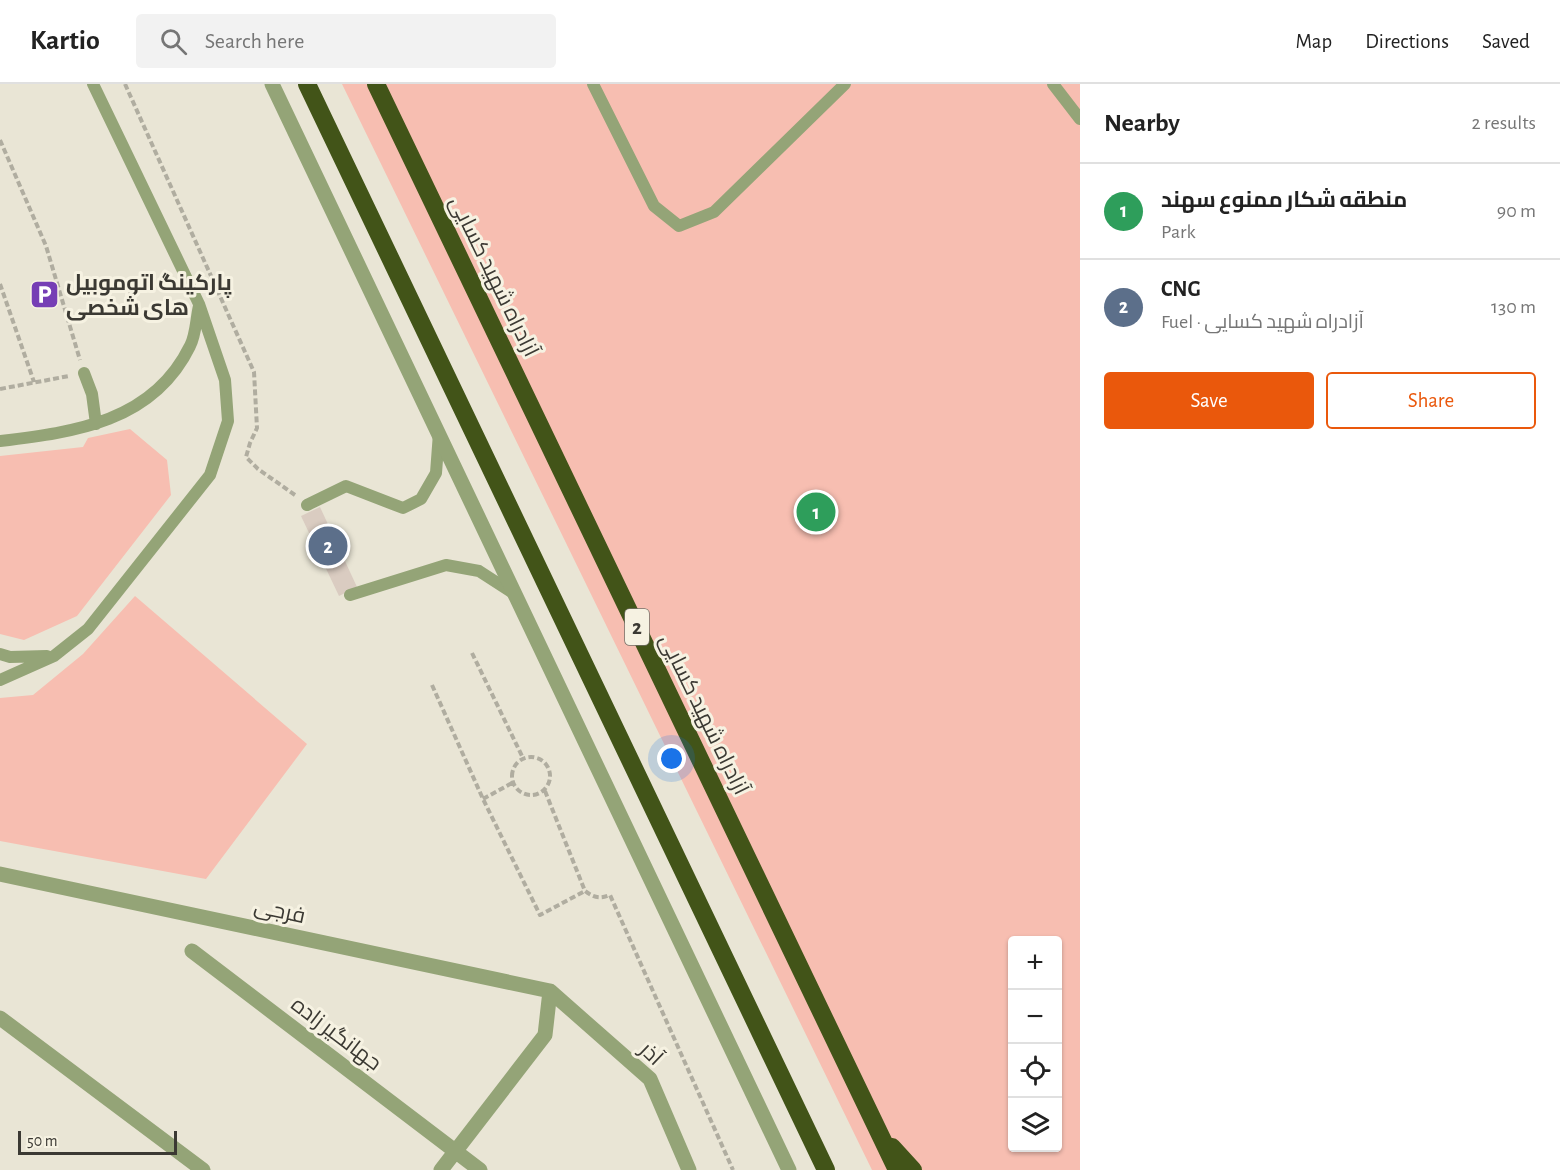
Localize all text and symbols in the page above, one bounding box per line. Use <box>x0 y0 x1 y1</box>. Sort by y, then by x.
search box <box>136 14 556 68</box>
icon: search <box>157 25 190 58</box>
text: Kartio <box>30 27 100 55</box>
text: Search here <box>205 30 304 52</box>
text: Map <box>1296 31 1332 52</box>
text: Directions <box>1365 31 1449 52</box>
text: Saved <box>1482 31 1530 52</box>
text: Nearby <box>1104 110 1180 136</box>
text: 2 results <box>1472 113 1536 133</box>
text: منطقه شکار ممنوع سهند <box>1161 189 1407 211</box>
street label: آزادراه شهید کسایی <box>444 192 544 361</box>
text: 1 <box>1120 201 1127 221</box>
text: 90 m <box>1497 201 1536 221</box>
text: Park <box>1161 222 1196 242</box>
place label: پارکینگ اتوموبیل های شخصی <box>66 272 232 321</box>
text: CNG <box>1161 278 1201 300</box>
parking icon: پارکینگ اتوموبیل های شخصی <box>29 279 61 311</box>
text: 2 <box>1119 297 1128 317</box>
text: 130 m <box>1491 297 1536 317</box>
text: Fuel · آزادراه شهید کسایی <box>1161 312 1364 332</box>
button: Save <box>1104 372 1314 429</box>
button: Share <box>1326 372 1536 429</box>
pin: 1 <box>796 490 836 534</box>
pin: 2 <box>308 524 348 568</box>
road number: 2 <box>625 609 649 645</box>
street label: آزادراه شهید کسایی <box>654 630 754 799</box>
your location <box>657 744 686 773</box>
street label: فرجی <box>252 895 307 929</box>
map controls <box>1008 936 1062 1152</box>
button: + <box>1008 936 1062 990</box>
button: − <box>1008 990 1062 1044</box>
street label: جهانگیر زاده <box>286 993 386 1076</box>
street label: آذر <box>633 1035 668 1070</box>
button: locate <box>1008 1044 1062 1098</box>
button: layers <box>1008 1098 1062 1152</box>
scale bar <box>18 1128 177 1156</box>
text: 50 m <box>27 1133 58 1149</box>

